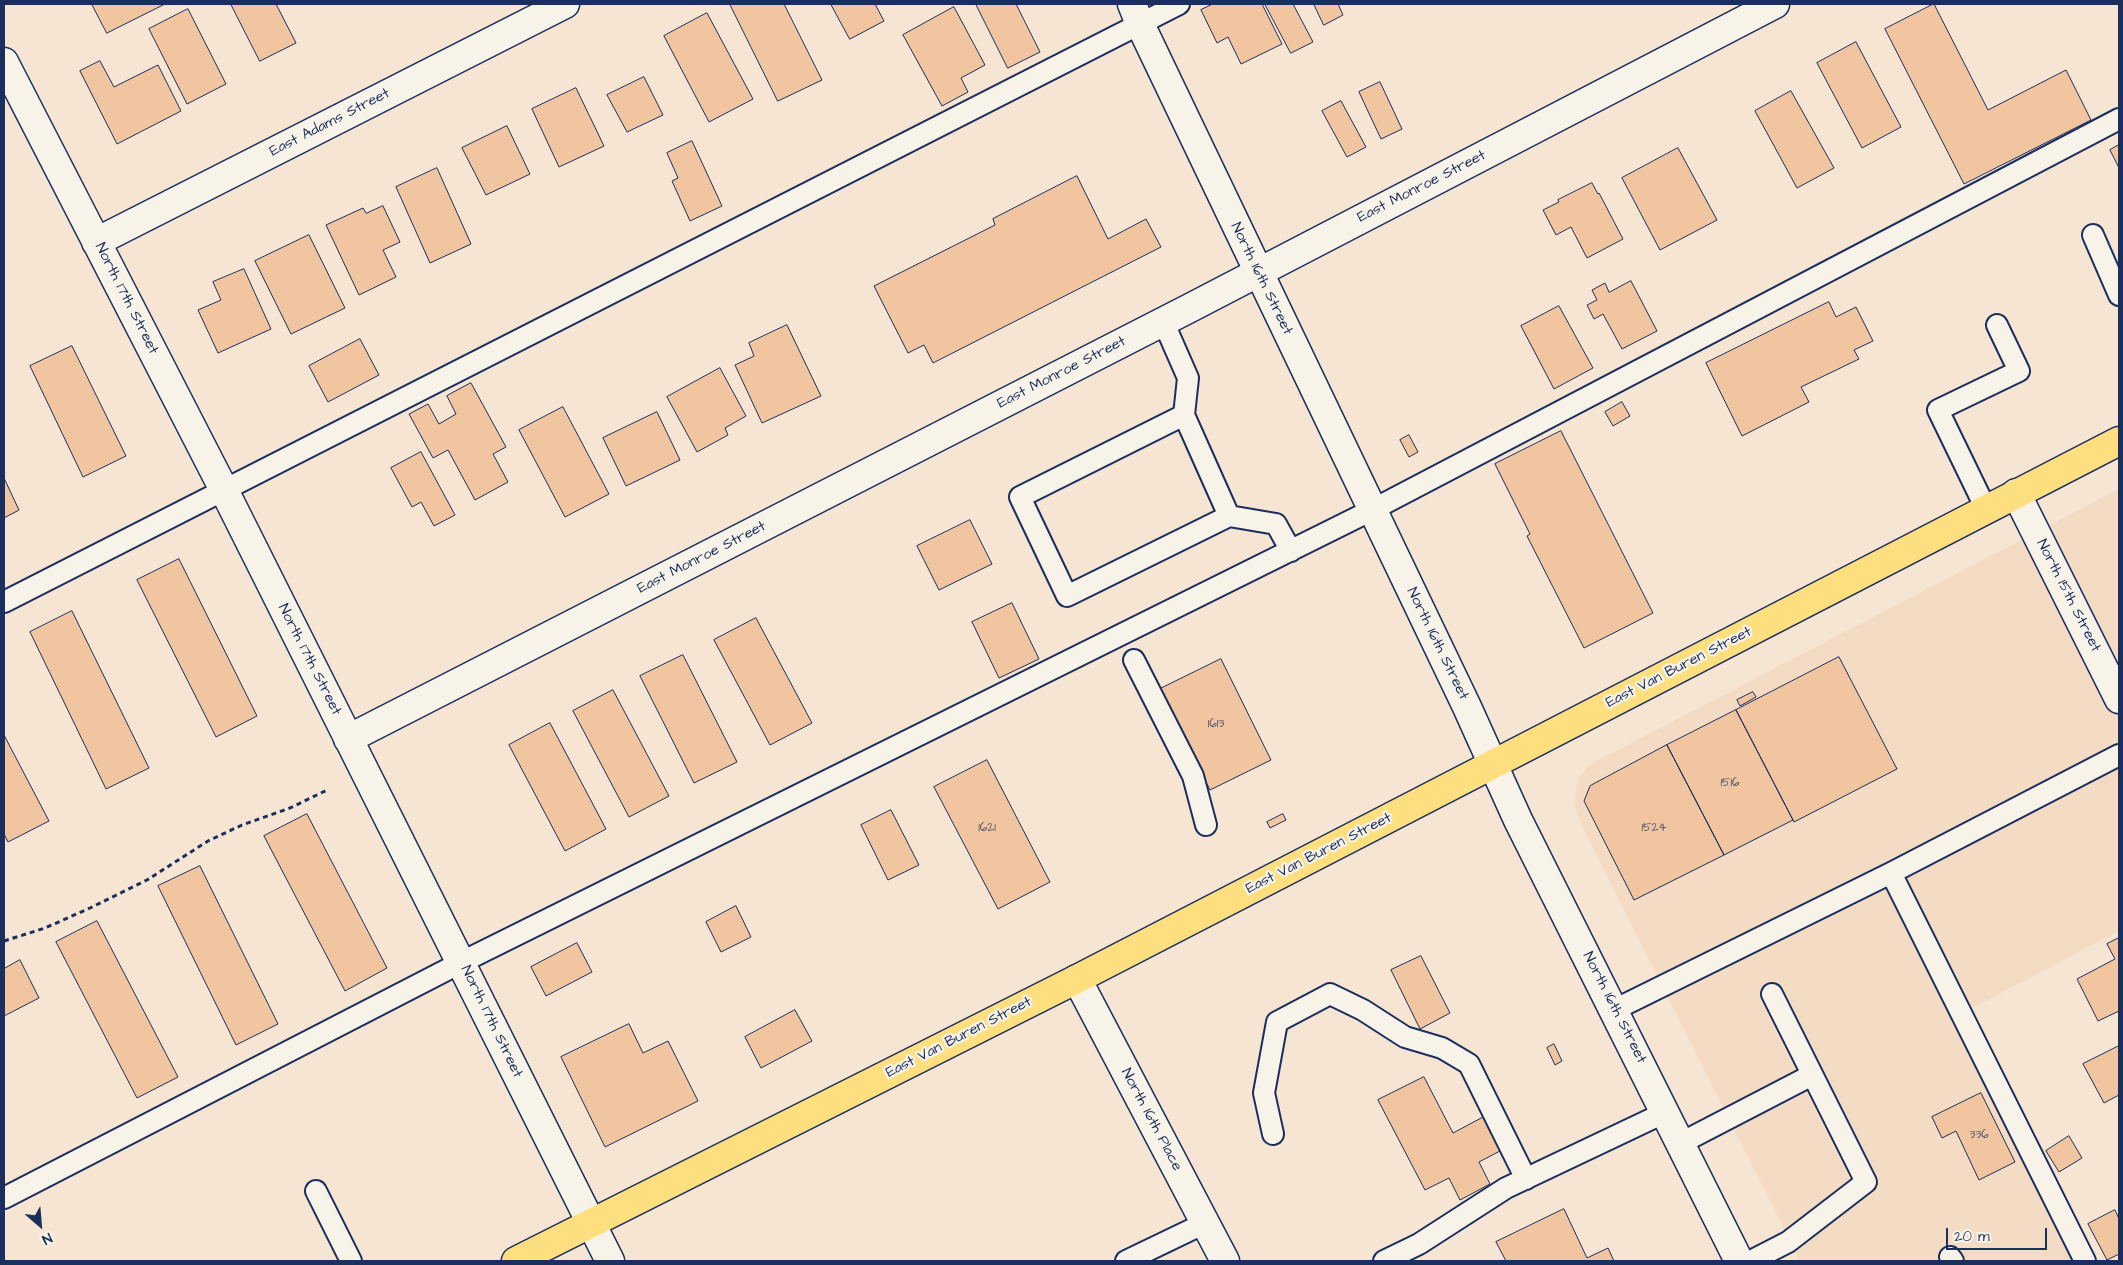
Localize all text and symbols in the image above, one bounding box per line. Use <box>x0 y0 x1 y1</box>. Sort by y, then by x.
street label: East Adams Street <box>267 85 393 161</box>
street label: East Monroe Street <box>1355 147 1489 227</box>
street label: North 16th Street <box>1226 220 1296 338</box>
street label: North 17th Street <box>90 240 162 358</box>
street label: East Monroe Street <box>995 333 1129 413</box>
street label: East Monroe Street <box>635 518 769 598</box>
street label: North 15th Street <box>2032 537 2104 655</box>
street label: North 16th Street <box>1402 585 1472 703</box>
street label: North 17th Street <box>273 601 345 719</box>
street label: East Van Buren Street <box>1603 623 1755 713</box>
house number: 1613 <box>1208 717 1224 731</box>
house number: 1516 <box>1720 776 1740 790</box>
street label: East Van Buren Street <box>1243 809 1395 899</box>
house number: 1621 <box>978 821 996 835</box>
house number: 1524 <box>1641 821 1667 835</box>
street label: North 16th Street <box>1578 949 1650 1067</box>
street label: North 17th Street <box>456 963 526 1081</box>
street label: East Van Buren Street <box>883 993 1035 1083</box>
street label: North 16th Place <box>1116 1066 1186 1174</box>
house number: 336 <box>1969 1128 1989 1142</box>
north arrow <box>15 1200 65 1250</box>
scale bar <box>1948 1218 2049 1250</box>
text: 20 m <box>1954 1226 1990 1247</box>
text: N <box>38 1227 55 1249</box>

